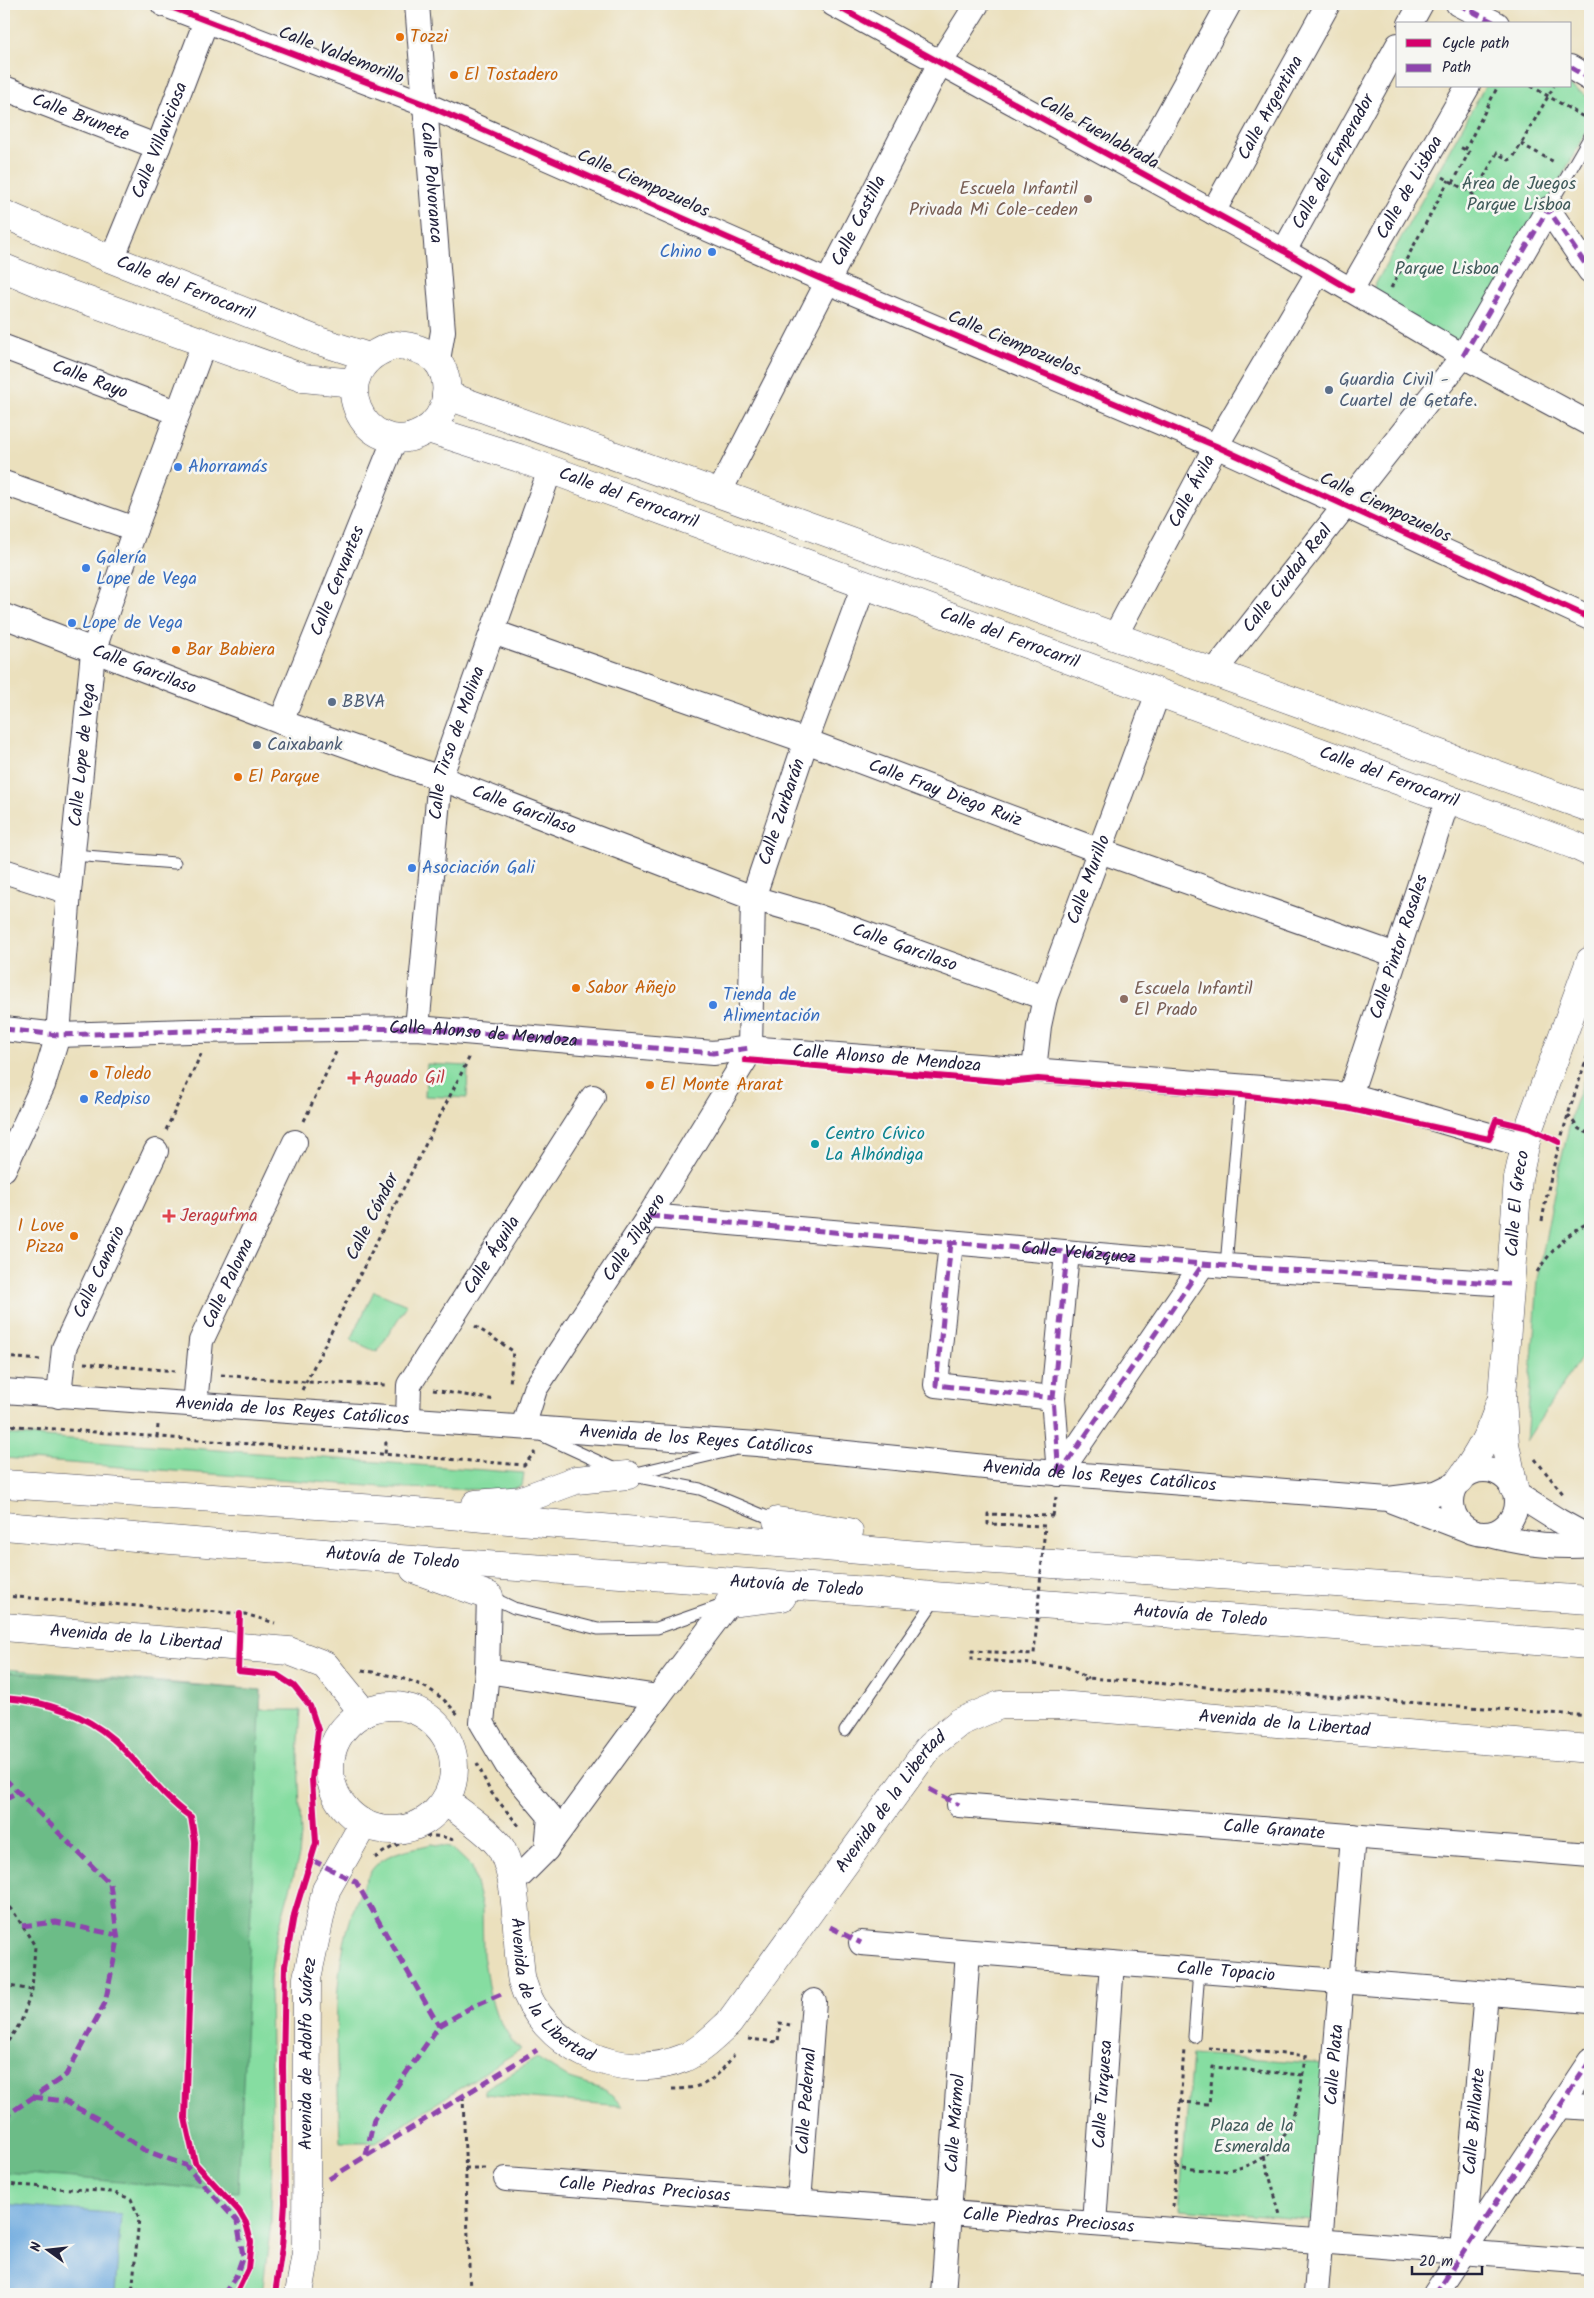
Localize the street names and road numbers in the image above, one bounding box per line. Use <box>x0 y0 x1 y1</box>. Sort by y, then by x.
street label: Calle Valdemorillo <box>274 19 408 93</box>
street label: Calle Argentina <box>1230 50 1311 166</box>
street label: Calle Villaviciosa <box>124 78 196 203</box>
street label: Calle Brunete <box>28 85 134 149</box>
street label: Calle Fuenlabrada <box>1034 88 1164 178</box>
street label: Calle del Emperador <box>1284 88 1383 235</box>
street label: Calle Polvoranca <box>412 120 450 244</box>
street label: Calle de Lisboa <box>1368 130 1451 245</box>
street label: Calle Ciempozuelos <box>572 142 714 226</box>
street label: Calle Castilla <box>823 170 894 271</box>
street label: Calle del Ferrocarril <box>112 248 260 329</box>
street label: Calle Ciempozuelos <box>943 303 1086 385</box>
street label: Calle Rayo <box>48 352 132 407</box>
street label: Calle Ávila <box>1161 449 1223 533</box>
street label: Calle del Ferrocarril <box>554 459 703 537</box>
street label: Calle Ciempozuelos <box>1314 465 1456 551</box>
street label: Calle Ciudad Real <box>1235 517 1340 639</box>
street label: Calle Cervantes <box>302 521 373 641</box>
street label: Calle del Ferrocarril <box>936 599 1084 677</box>
street label: Calle Garcilaso <box>88 636 201 703</box>
street label: Calle Tirso de Molina <box>422 662 493 821</box>
street label: Calle Lope de Vega <box>61 682 104 828</box>
street label: Calle del Ferrocarril <box>1315 738 1463 816</box>
street label: Calle Fray Diego Ruiz <box>864 751 1026 835</box>
street label: Calle Zurbarán <box>751 755 814 869</box>
street label: Calle Garcilaso <box>467 777 580 843</box>
street label: Calle Murillo <box>1059 831 1119 929</box>
street label: Calle Pintor Rosales <box>1362 871 1437 1023</box>
street label: Calle Garcilaso <box>848 916 961 980</box>
street label: Calle Alonso de Mendoza <box>389 1013 579 1056</box>
street label: Calle Alonso de Mendoza <box>791 1037 982 1081</box>
street label: Calle El Greco <box>1498 1148 1538 1258</box>
street label: Calle Cóndor <box>339 1167 408 1266</box>
street label: Calle Jilguero <box>595 1188 674 1287</box>
street label: Calle Águila <box>456 1210 528 1300</box>
street label: Calle Canario <box>65 1221 134 1323</box>
street label: Calle Paloma <box>194 1233 262 1333</box>
street label: Calle Velázquez <box>1020 1234 1137 1273</box>
street label: Avenida de los Reyes Católicos <box>175 1389 410 1434</box>
street label: Avenida de los Reyes Católicos <box>579 1417 815 1464</box>
street label: Avenida de los Reyes Católicos <box>982 1452 1218 1500</box>
street label: Autovía de Toledo <box>325 1539 461 1578</box>
street label: Autovía de Toledo <box>729 1567 865 1605</box>
street label: Autovía de Toledo <box>1133 1596 1269 1635</box>
street label: Avenida de la Libertad <box>49 1616 223 1660</box>
street label: Avenida de la Libertad <box>1198 1702 1372 1745</box>
street label: Avenida de la Libertad <box>828 1723 954 1879</box>
street label: Calle Granate <box>1222 1811 1326 1848</box>
street label: Avenida de la Libertad <box>502 1917 600 2071</box>
street label: Avenida de Adolfo Suárez <box>292 1954 326 2150</box>
street label: Calle Topacio <box>1175 1954 1276 1990</box>
street label: Calle Plata <box>1317 2023 1352 2107</box>
street label: Calle Turquesa <box>1085 2039 1121 2150</box>
street label: Calle Pedernal <box>788 2046 825 2156</box>
street label: Calle Brillante <box>1455 2067 1494 2176</box>
street label: Calle Mármol <box>937 2072 974 2174</box>
street label: Calle Piedras Preciosas <box>558 2169 732 2211</box>
street label: Calle Piedras Preciosas <box>962 2200 1136 2242</box>

